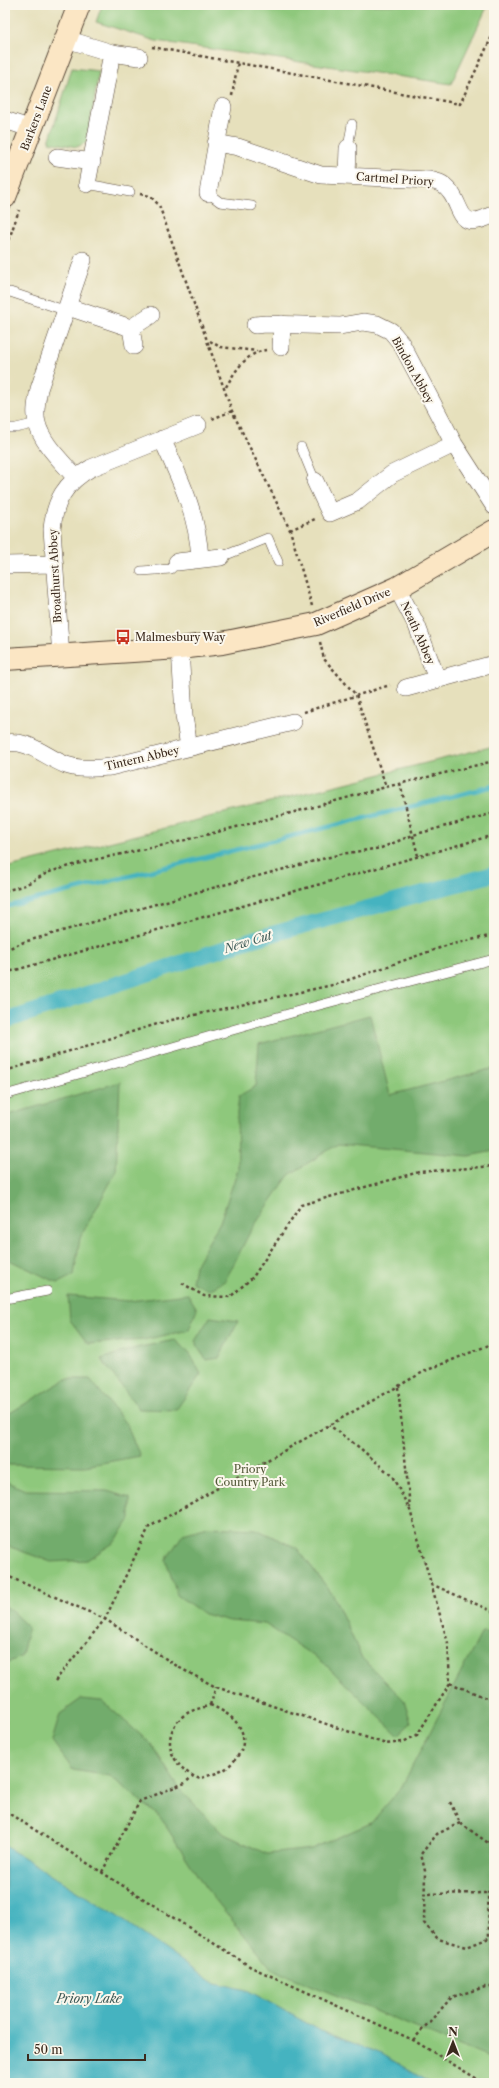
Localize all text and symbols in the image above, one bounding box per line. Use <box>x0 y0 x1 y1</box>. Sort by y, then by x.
street label: Barkers Lane <box>17 83 55 153</box>
street label: Cartmel Priory <box>356 169 435 189</box>
street label: Bindon Abbey <box>389 334 438 407</box>
street label: Broadhurst Abbey <box>45 528 64 623</box>
street label: Riverfield Drive <box>311 584 393 630</box>
street label: Neath Abbey <box>398 599 438 667</box>
bus stop icon: Malmesbury Way <box>114 628 132 646</box>
place label: Malmesbury Way <box>135 630 226 644</box>
street label: Tintern Abbey <box>103 742 181 773</box>
water label: New Cut <box>221 927 274 956</box>
park label: Priory Country Park <box>215 1462 286 1489</box>
water label: Priory Lake <box>55 1991 123 2006</box>
north arrow <box>433 2022 473 2062</box>
text: N <box>448 2025 458 2039</box>
scale bar <box>28 2036 145 2062</box>
text: 50 m <box>34 2042 63 2057</box>

